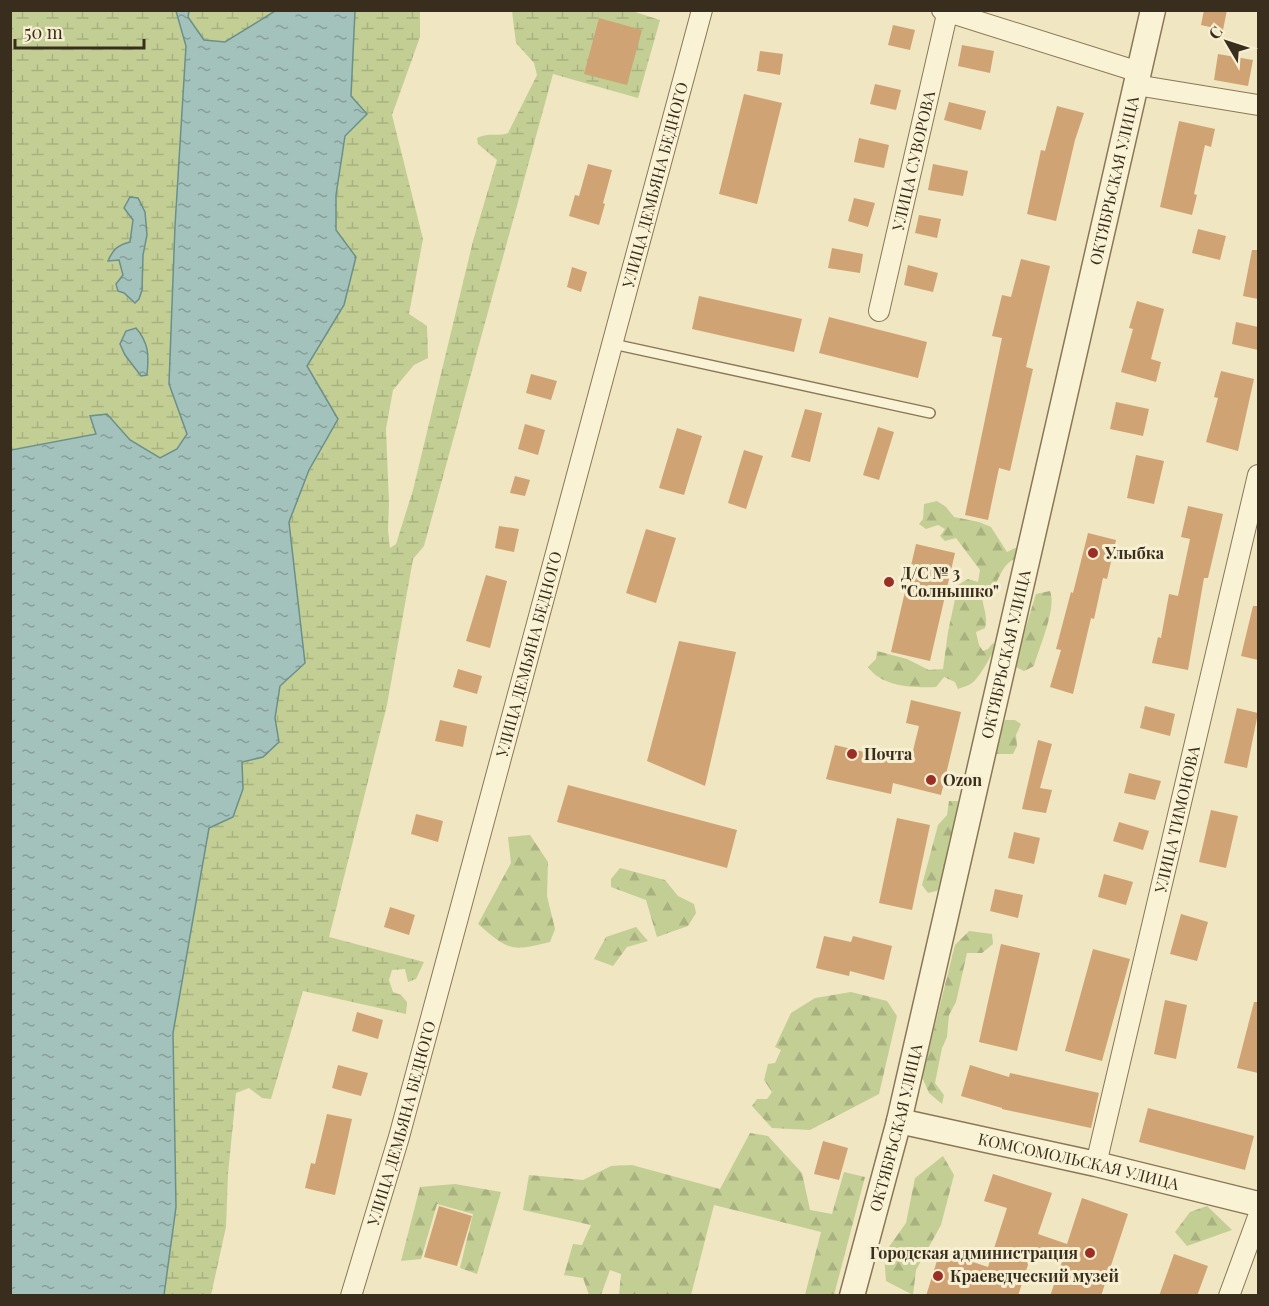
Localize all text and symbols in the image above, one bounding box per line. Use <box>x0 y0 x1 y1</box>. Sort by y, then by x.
scale bar <box>15 12 144 50</box>
north arrow <box>1197 12 1257 72</box>
text: 50 m <box>24 20 63 44</box>
text: С <box>1203 21 1227 43</box>
street label: УЛИЦА ДЕМЬЯНА БЕДНОГО <box>617 79 692 291</box>
street label: УЛИЦА СУВОРОВА <box>886 88 939 234</box>
street label: ОКТЯБРЬСКАЯ УЛИЦА <box>1084 93 1143 267</box>
place label: Улыбка <box>1104 542 1165 563</box>
marker: Улыбка <box>1086 546 1100 560</box>
street label: УЛИЦА ДЕМЬЯНА БЕДНОГО <box>490 549 566 760</box>
place label: Д/С № 3 "Солнышко" <box>901 562 999 601</box>
street label: ОКТЯБРЬСКАЯ УЛИЦА <box>976 567 1035 741</box>
marker: Д/С № 3 "Солнышко" <box>882 575 896 589</box>
place label: Почта <box>864 743 913 764</box>
street label: УЛИЦА ТИМОНОВА <box>1149 743 1204 896</box>
marker: Почта <box>845 747 859 761</box>
place label: Ozon <box>943 769 982 790</box>
marker: Ozon <box>924 773 938 787</box>
street label: УЛИЦА ДЕМЬЯНА БЕДНОГО <box>362 1018 440 1229</box>
street label: ОКТЯБРЬСКАЯ УЛИЦА <box>864 1041 927 1214</box>
street label: КОМСОМОЛЬСКАЯ УЛИЦА <box>976 1128 1182 1194</box>
place label: Городская администрация <box>870 1242 1078 1263</box>
marker: Городская администрация <box>1083 1246 1097 1260</box>
place label: Краеведческий музей <box>950 1265 1119 1286</box>
marker: Краеведческий музей <box>931 1269 945 1283</box>

